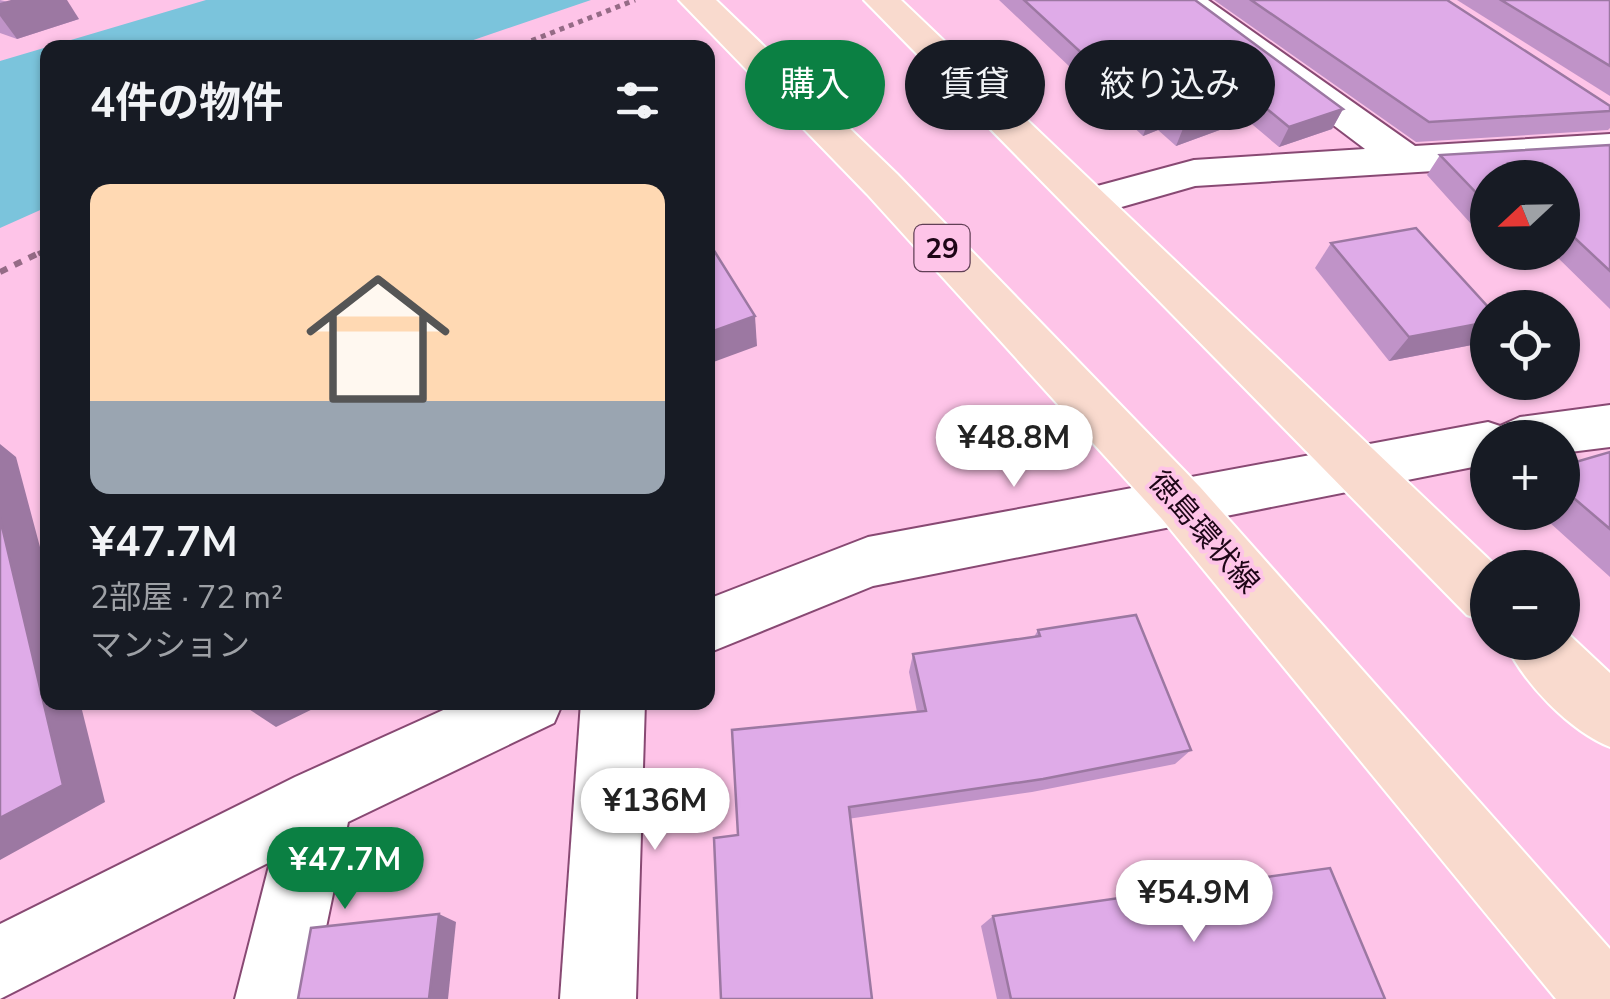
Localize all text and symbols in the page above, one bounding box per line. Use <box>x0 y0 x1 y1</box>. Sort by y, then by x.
chip: 購入 <box>745 40 885 130</box>
chip: 賃貸 <box>905 40 1045 130</box>
chip: 絞り込み <box>1065 40 1275 130</box>
icon: filters <box>610 73 665 128</box>
text: 4件の物件 <box>90 75 283 132</box>
north arrow <box>1470 160 1580 270</box>
map controls <box>1470 160 1580 660</box>
road number: 29 <box>914 225 970 271</box>
icon: home <box>288 249 468 429</box>
button: locate <box>1470 290 1580 400</box>
pin: ¥48.8M <box>933 405 1095 490</box>
text: ¥48.8M <box>958 416 1070 459</box>
button: + <box>1470 420 1580 530</box>
street label: 徳島環状線 <box>1139 462 1268 602</box>
text: ¥47.7M <box>90 514 238 571</box>
button: − <box>1470 550 1580 660</box>
text: 2部屋 · 72 m² <box>90 576 283 619</box>
text: マンション <box>90 624 250 667</box>
pin: ¥136M <box>585 768 725 853</box>
text: ¥136M <box>603 779 707 822</box>
pin: ¥47.7M <box>264 827 426 912</box>
text: ¥47.7M <box>289 838 401 881</box>
pin: ¥54.9M <box>1113 860 1275 945</box>
text: ¥54.9M <box>1138 871 1250 914</box>

